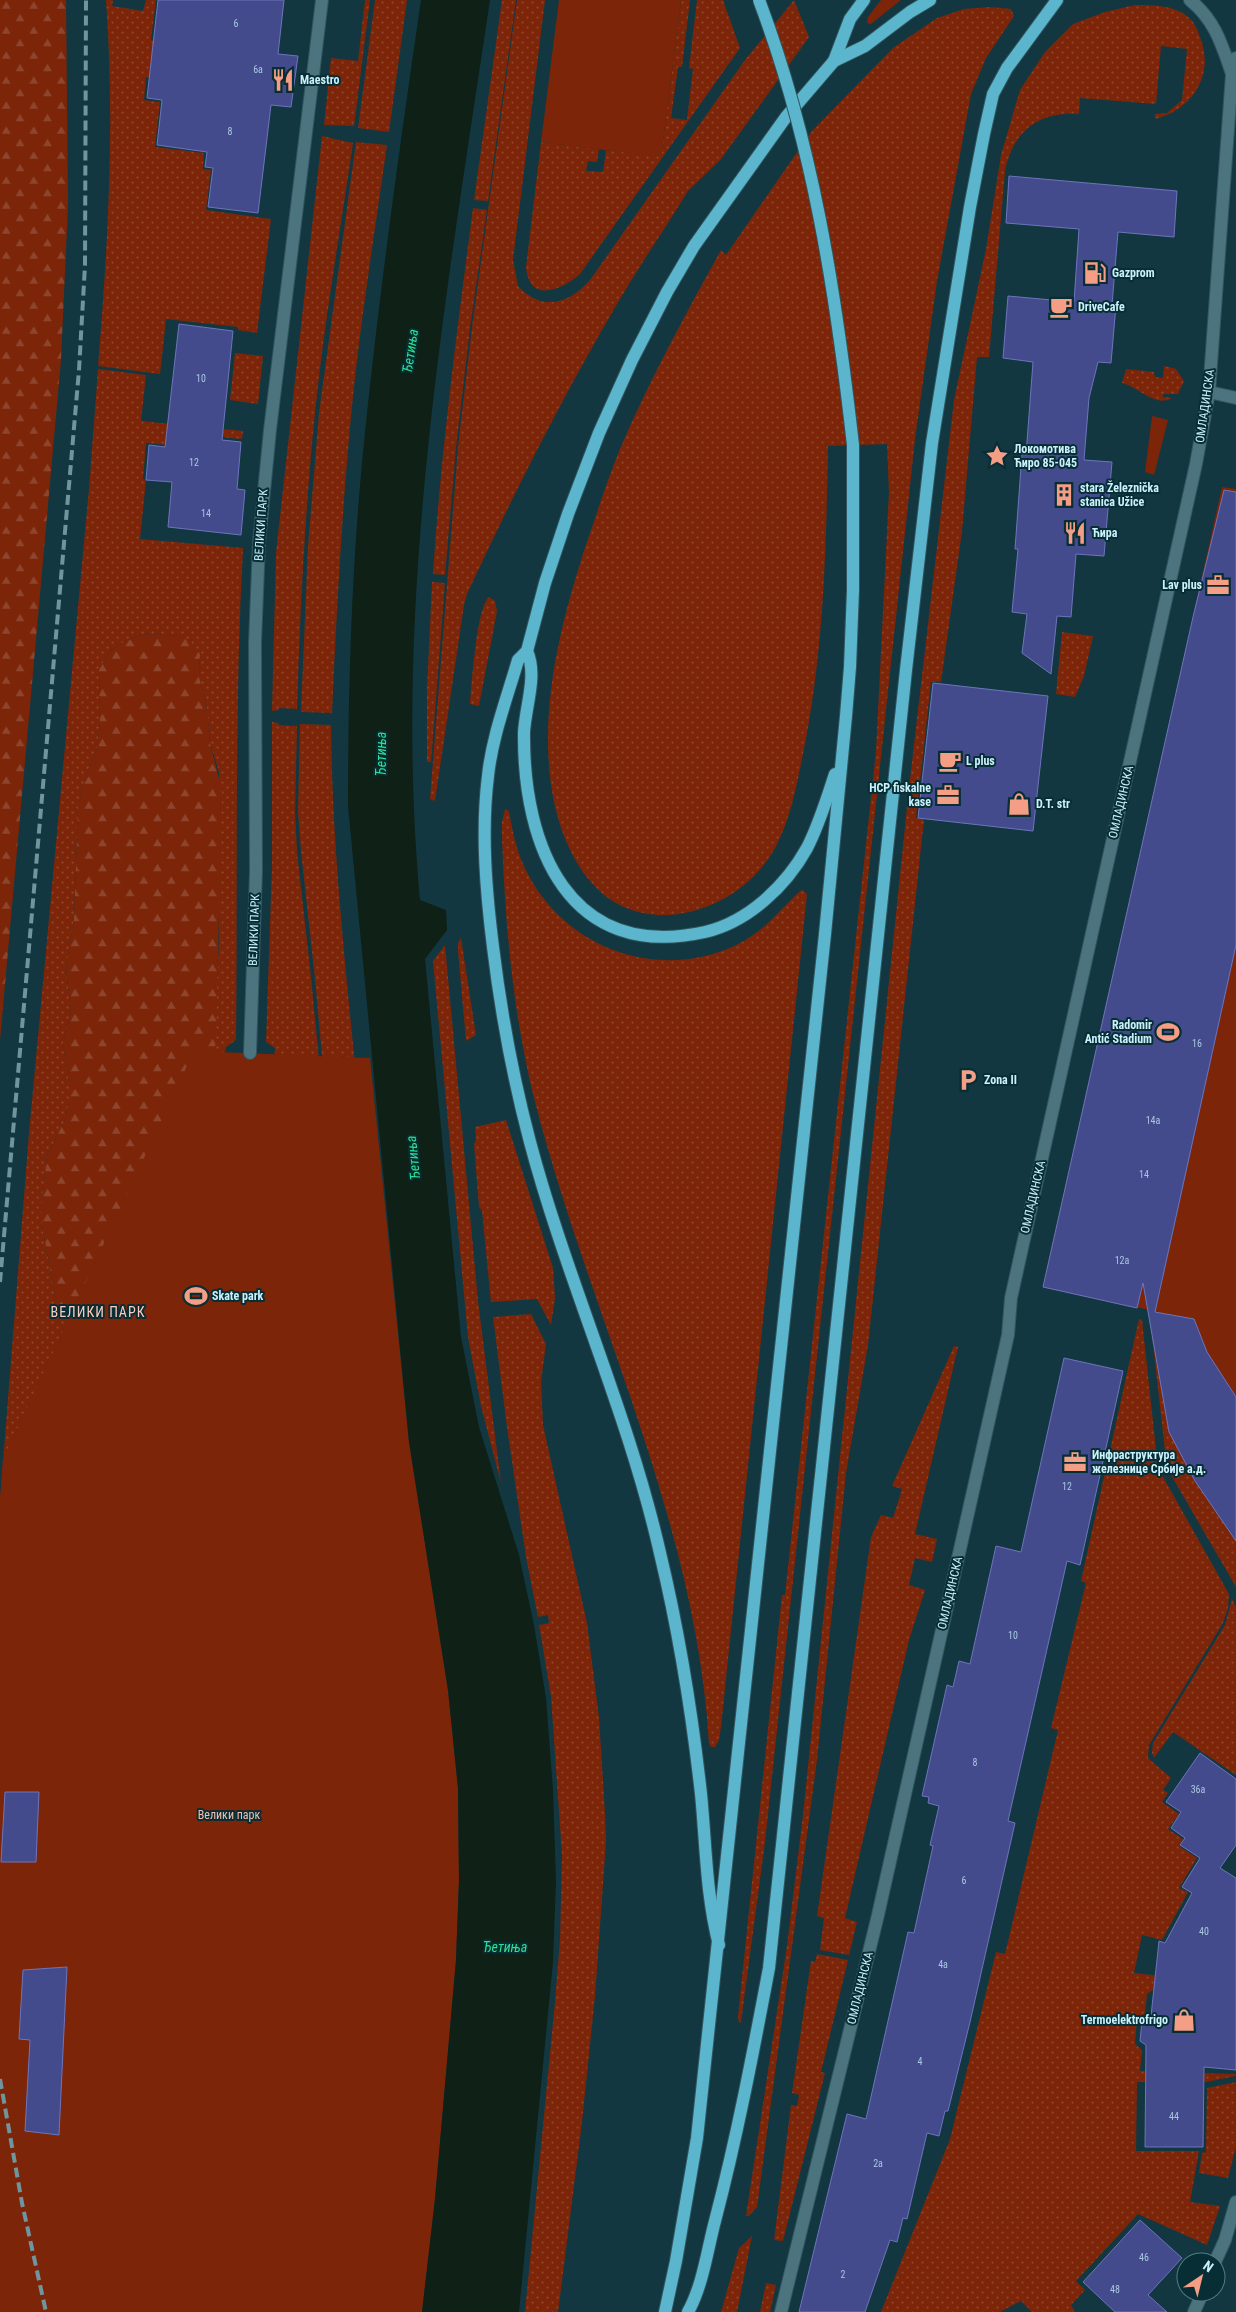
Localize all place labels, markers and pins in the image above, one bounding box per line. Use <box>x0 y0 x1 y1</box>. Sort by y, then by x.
restaurant icon: Maestro <box>270 67 296 93</box>
place label: Maestro <box>300 73 339 87</box>
fuel station icon: Gazprom <box>1082 260 1108 286</box>
place label: Gazprom <box>1112 266 1155 280</box>
cafe icon: DriveCafe <box>1048 294 1074 320</box>
place label: DriveCafe <box>1078 300 1125 314</box>
place label: Локомотива Ћиро 85-045 <box>1014 442 1077 470</box>
place icon: Локомотива Ћиро 85-045 <box>984 443 1010 469</box>
place label: stara Železnička stanica Užice <box>1080 480 1159 509</box>
building icon: stara Železnička stanica Užice <box>1051 482 1077 508</box>
restaurant icon: Ћира <box>1062 520 1088 546</box>
place label: Ћира <box>1092 526 1118 540</box>
office icon: Lav plus <box>1205 572 1231 598</box>
place label: Lav plus <box>1162 578 1203 592</box>
cafe icon: L plus <box>937 748 963 774</box>
place label: L plus <box>966 754 995 768</box>
place label: HCP fiskalne kase <box>869 781 931 809</box>
office icon: HCP fiskalne kase <box>935 782 961 808</box>
shop icon: D.T. str <box>1006 791 1032 817</box>
place label: D.T. str <box>1036 797 1070 811</box>
place label: Radomir Antić Stadium <box>1085 1018 1152 1046</box>
sports icon: Radomir Antić Stadium <box>1155 1019 1181 1045</box>
parking icon: Zona II <box>955 1067 981 1093</box>
place label: Zona II <box>984 1073 1017 1087</box>
sports icon: Skate park <box>183 1283 209 1309</box>
place label: Skate park <box>212 1289 264 1303</box>
place label: Инфраструктура железнице Србије а.д. <box>1092 1448 1206 1476</box>
office icon: Инфраструктура железнице Србије а.д. <box>1062 1449 1088 1475</box>
shop icon: Termoelektrofrigo <box>1171 2007 1197 2033</box>
place label: Termoelektrofrigo <box>1081 2013 1168 2027</box>

